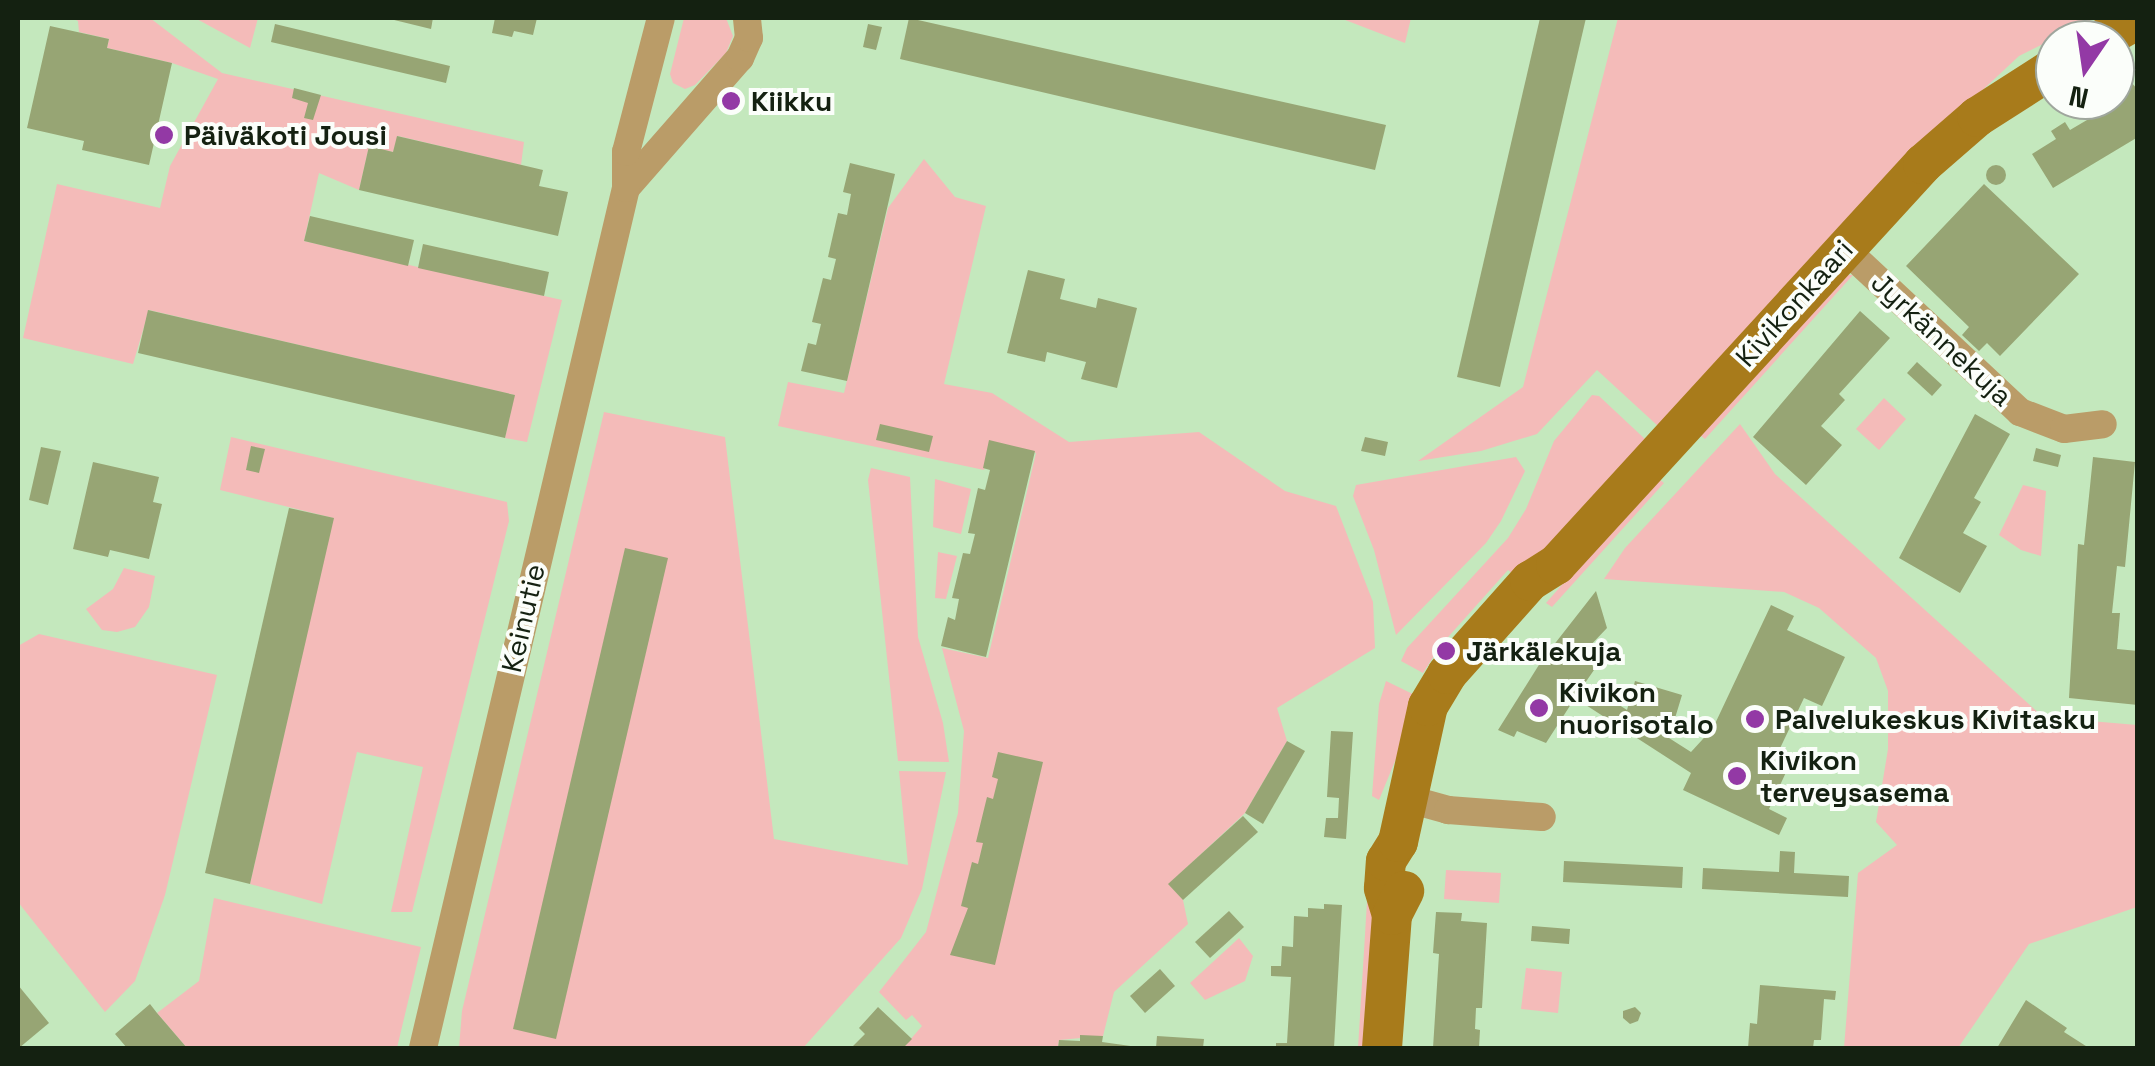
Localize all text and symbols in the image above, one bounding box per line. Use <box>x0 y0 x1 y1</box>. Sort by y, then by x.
north arrow <box>2035 20 2135 120</box>
text: N <box>2066 78 2092 117</box>
place label: Kiikku <box>751 84 832 118</box>
marker: Kiikku <box>720 90 742 112</box>
place label: Päiväkoti Jousi <box>184 118 387 152</box>
marker: Päiväkoti Jousi <box>153 124 175 146</box>
street label: Kivikonkaari <box>1728 233 1860 373</box>
street label: Jyrkännekuja <box>1865 265 2019 413</box>
street label: Keinutie <box>494 560 552 676</box>
place label: Järkälekuja <box>1466 634 1621 668</box>
marker: Järkälekuja <box>1435 640 1457 662</box>
place label: Kivikon nuorisotalo <box>1559 675 1714 741</box>
marker: Kivikon nuorisotalo <box>1528 697 1550 719</box>
place label: Palvelukeskus Kivitasku <box>1775 702 2096 736</box>
marker: Palvelukeskus Kivitasku <box>1744 708 1766 730</box>
place label: Kivikon terveysasema <box>1760 743 1949 809</box>
marker: Kivikon terveysasema <box>1724 763 1750 789</box>

